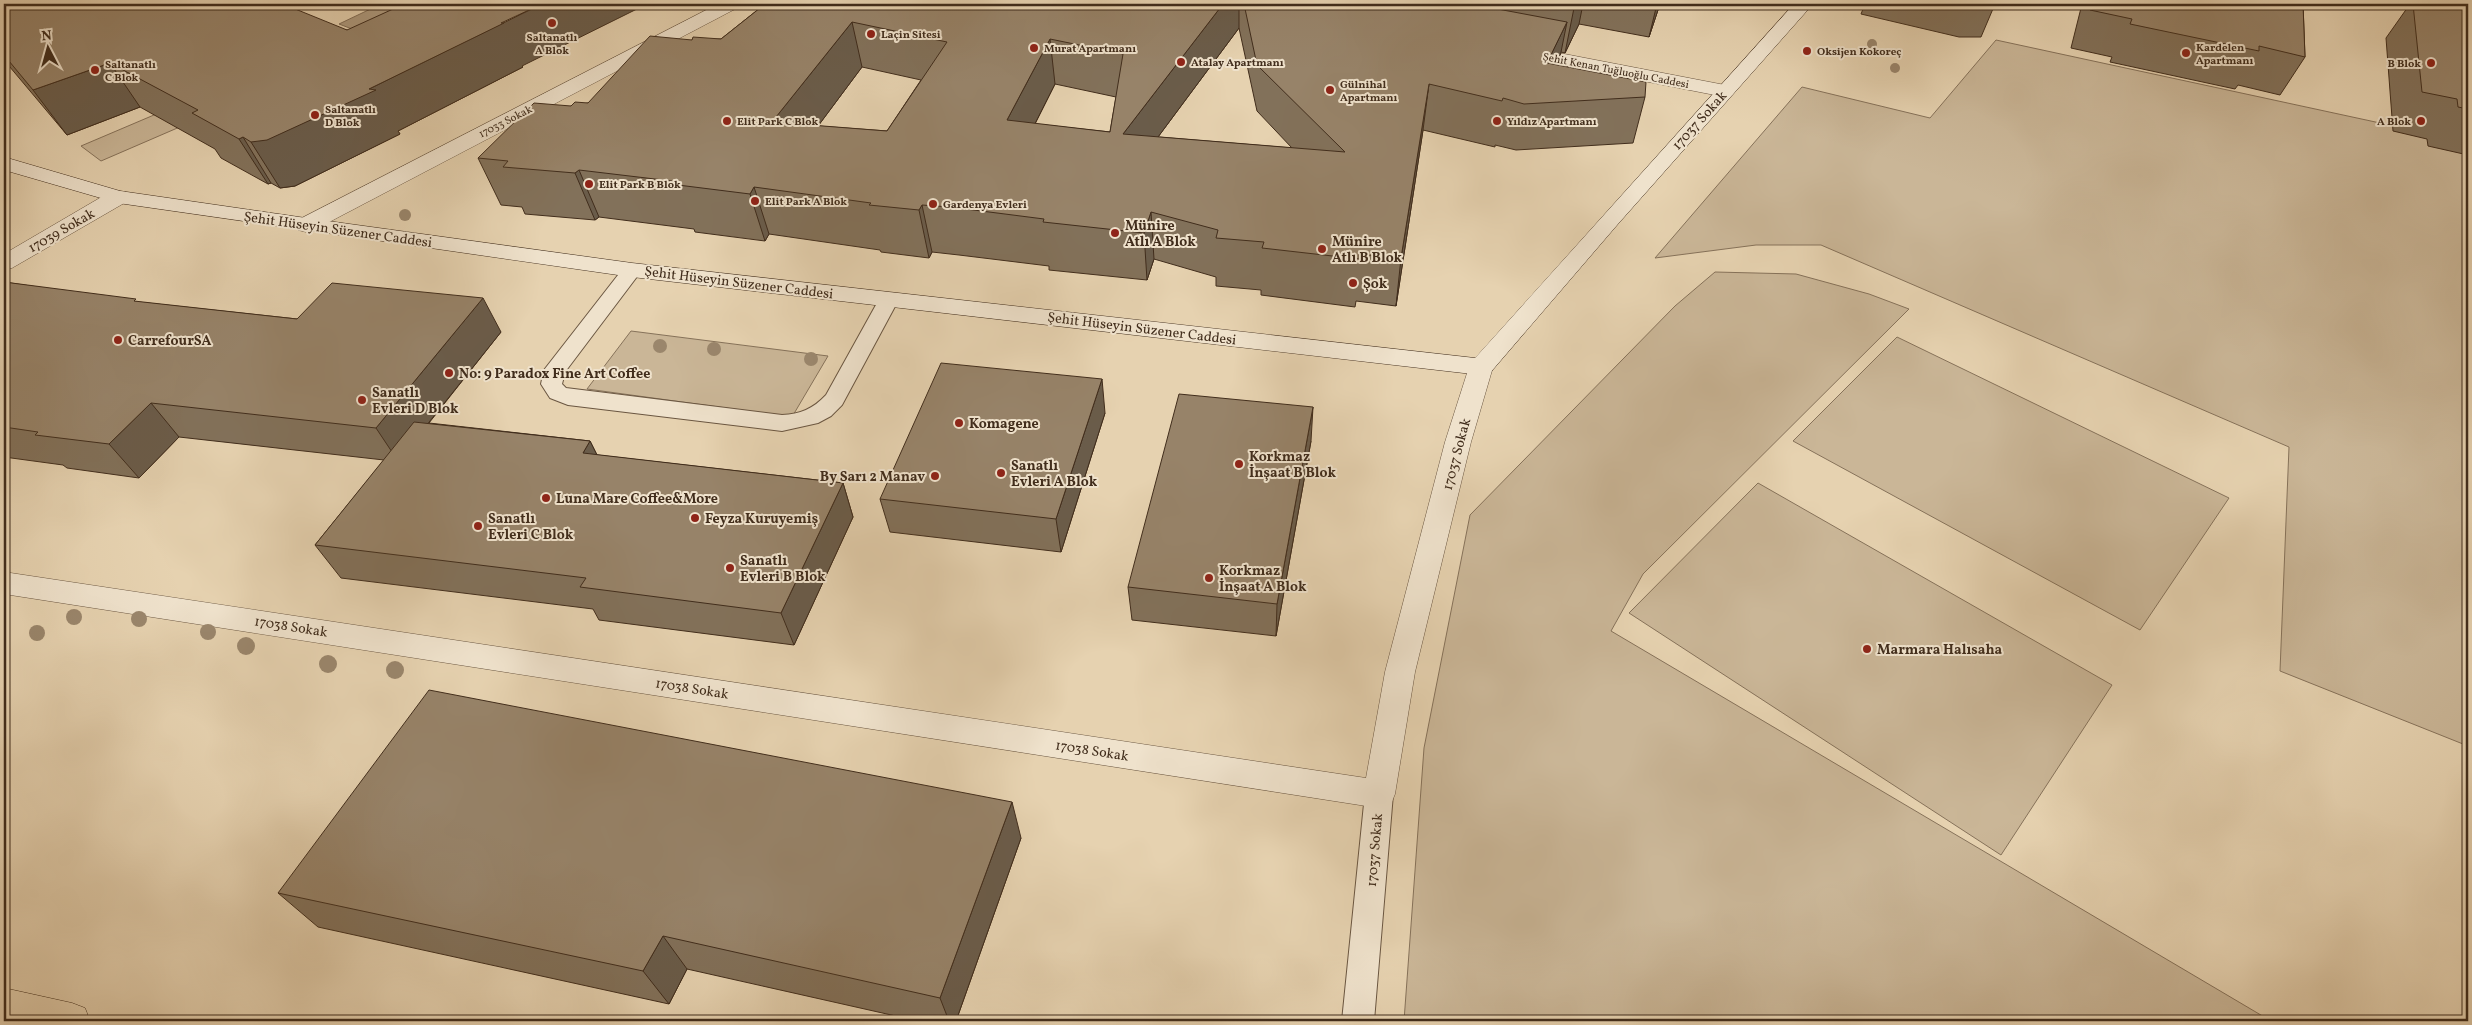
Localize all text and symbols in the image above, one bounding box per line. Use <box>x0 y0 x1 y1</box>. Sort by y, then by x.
marker: Saltanatlı A Blok <box>546 17 558 29</box>
north arrow <box>22 22 72 72</box>
text: N <box>41 27 53 47</box>
marker: Laçin Sitesi <box>865 28 877 40</box>
place label: Laçin Sitesi <box>881 28 941 43</box>
place label: Saltanatlı A Blok <box>527 31 578 59</box>
place label: Kardelen Apartmanı <box>2196 41 2254 69</box>
marker: Murat Apartmanı <box>1028 42 1040 54</box>
place label: Murat Apartmanı <box>1044 42 1136 57</box>
marker: Oksijen Kokoreç <box>1801 45 1813 57</box>
place label: Oksijen Kokoreç <box>1817 45 1901 60</box>
marker: Kardelen Apartmanı <box>2180 47 2192 59</box>
street label: Şehit Kenan Tuğluoğlu Caddesi <box>1541 50 1690 93</box>
marker: Atalay Apartmanı <box>1175 56 1187 68</box>
place label: Atalay Apartmanı <box>1191 56 1284 71</box>
place label: B Blok <box>2387 57 2421 72</box>
marker: B Blok <box>2425 57 2437 69</box>
place label: Saltanatlı C Blok <box>105 58 156 86</box>
marker: Saltanatlı C Blok <box>89 64 101 76</box>
place label: Gülnihal Apartmanı <box>1340 78 1398 106</box>
marker: Gülnihal Apartmanı <box>1324 84 1336 96</box>
street label: 17037 Sokak <box>1668 87 1732 155</box>
street label: 17033 Sokak <box>476 102 535 142</box>
place label: Saltanatlı D Blok <box>325 103 376 131</box>
marker: Saltanatlı D Blok <box>309 109 321 121</box>
marker: Elit Park C Blok <box>721 115 733 127</box>
place label: Elit Park C Blok <box>737 115 819 130</box>
marker: Yıldız Apartmanı <box>1491 115 1503 127</box>
place label: Yıldız Apartmanı <box>1507 115 1597 130</box>
place label: A Blok <box>2377 115 2411 130</box>
marker: A Blok <box>2415 115 2427 127</box>
marker: Elit Park B Blok <box>583 178 595 190</box>
place label: Elit Park B Blok <box>599 178 681 193</box>
marker: Elit Park A Blok <box>749 195 761 207</box>
place label: Elit Park A Blok <box>765 195 847 210</box>
marker: Gardenya Evleri <box>927 198 939 210</box>
place label: Gardenya Evleri <box>943 198 1027 213</box>
street label: 17039 Sokak <box>25 204 99 258</box>
street label: Şehit Hüseyin Süzener Caddesi <box>242 208 433 253</box>
place label: Münire Atlı A Blok <box>1125 217 1196 252</box>
marker: Münire Atlı A Blok <box>1109 227 1121 239</box>
place label: Münire Atlı B Blok <box>1332 233 1403 268</box>
marker: Münire Atlı B Blok <box>1316 243 1328 255</box>
street label: Şehit Hüseyin Süzener Caddesi <box>643 262 834 305</box>
place label: Şok <box>1363 275 1388 294</box>
marker: Şok <box>1347 277 1359 289</box>
street label: Şehit Hüseyin Süzener Caddesi <box>1046 308 1237 351</box>
place label: CarrefourSA <box>128 332 212 351</box>
marker: CarrefourSA <box>112 334 124 346</box>
place label: No: 9 Paradox Fine Art Coffee <box>459 365 650 384</box>
marker: No: 9 Paradox Fine Art Coffee <box>443 367 455 379</box>
place label: Sanatlı Evleri D Blok <box>372 384 459 419</box>
marker: Sanatlı Evleri D Blok <box>356 394 368 406</box>
place label: Komagene <box>969 415 1039 434</box>
street label: 17037 Sokak <box>1439 416 1476 492</box>
marker: Komagene <box>953 417 965 429</box>
place label: Korkmaz İnşaat B Blok <box>1249 448 1336 483</box>
place label: Sanatlı Evleri A Blok <box>1011 457 1098 492</box>
marker: Korkmaz İnşaat B Blok <box>1233 458 1245 470</box>
marker: Sanatlı Evleri A Blok <box>995 467 1007 479</box>
place label: By Sarı 2 Manav <box>820 468 925 487</box>
marker: By Sarı 2 Manav <box>929 470 941 482</box>
place label: Luna Mare Coffee&More <box>556 490 718 509</box>
marker: Luna Mare Coffee&More <box>540 492 552 504</box>
place label: Sanatlı Evleri C Blok <box>488 510 574 545</box>
place label: Feyza Kuruyemiş <box>705 510 818 529</box>
marker: Feyza Kuruyemiş <box>689 512 701 524</box>
marker: Sanatlı Evleri C Blok <box>472 520 484 532</box>
place label: Sanatlı Evleri B Blok <box>740 552 826 587</box>
marker: Sanatlı Evleri B Blok <box>724 562 736 574</box>
place label: Korkmaz İnşaat A Blok <box>1219 562 1307 597</box>
marker: Korkmaz İnşaat A Blok <box>1203 572 1215 584</box>
street label: 17038 Sokak <box>253 612 329 643</box>
place label: Marmara Halısaha <box>1877 641 2003 660</box>
marker: Marmara Halısaha <box>1861 643 1873 655</box>
street label: 17038 Sokak <box>654 674 730 705</box>
street label: 17038 Sokak <box>1054 736 1130 767</box>
street label: 17037 Sokak <box>1363 812 1388 888</box>

